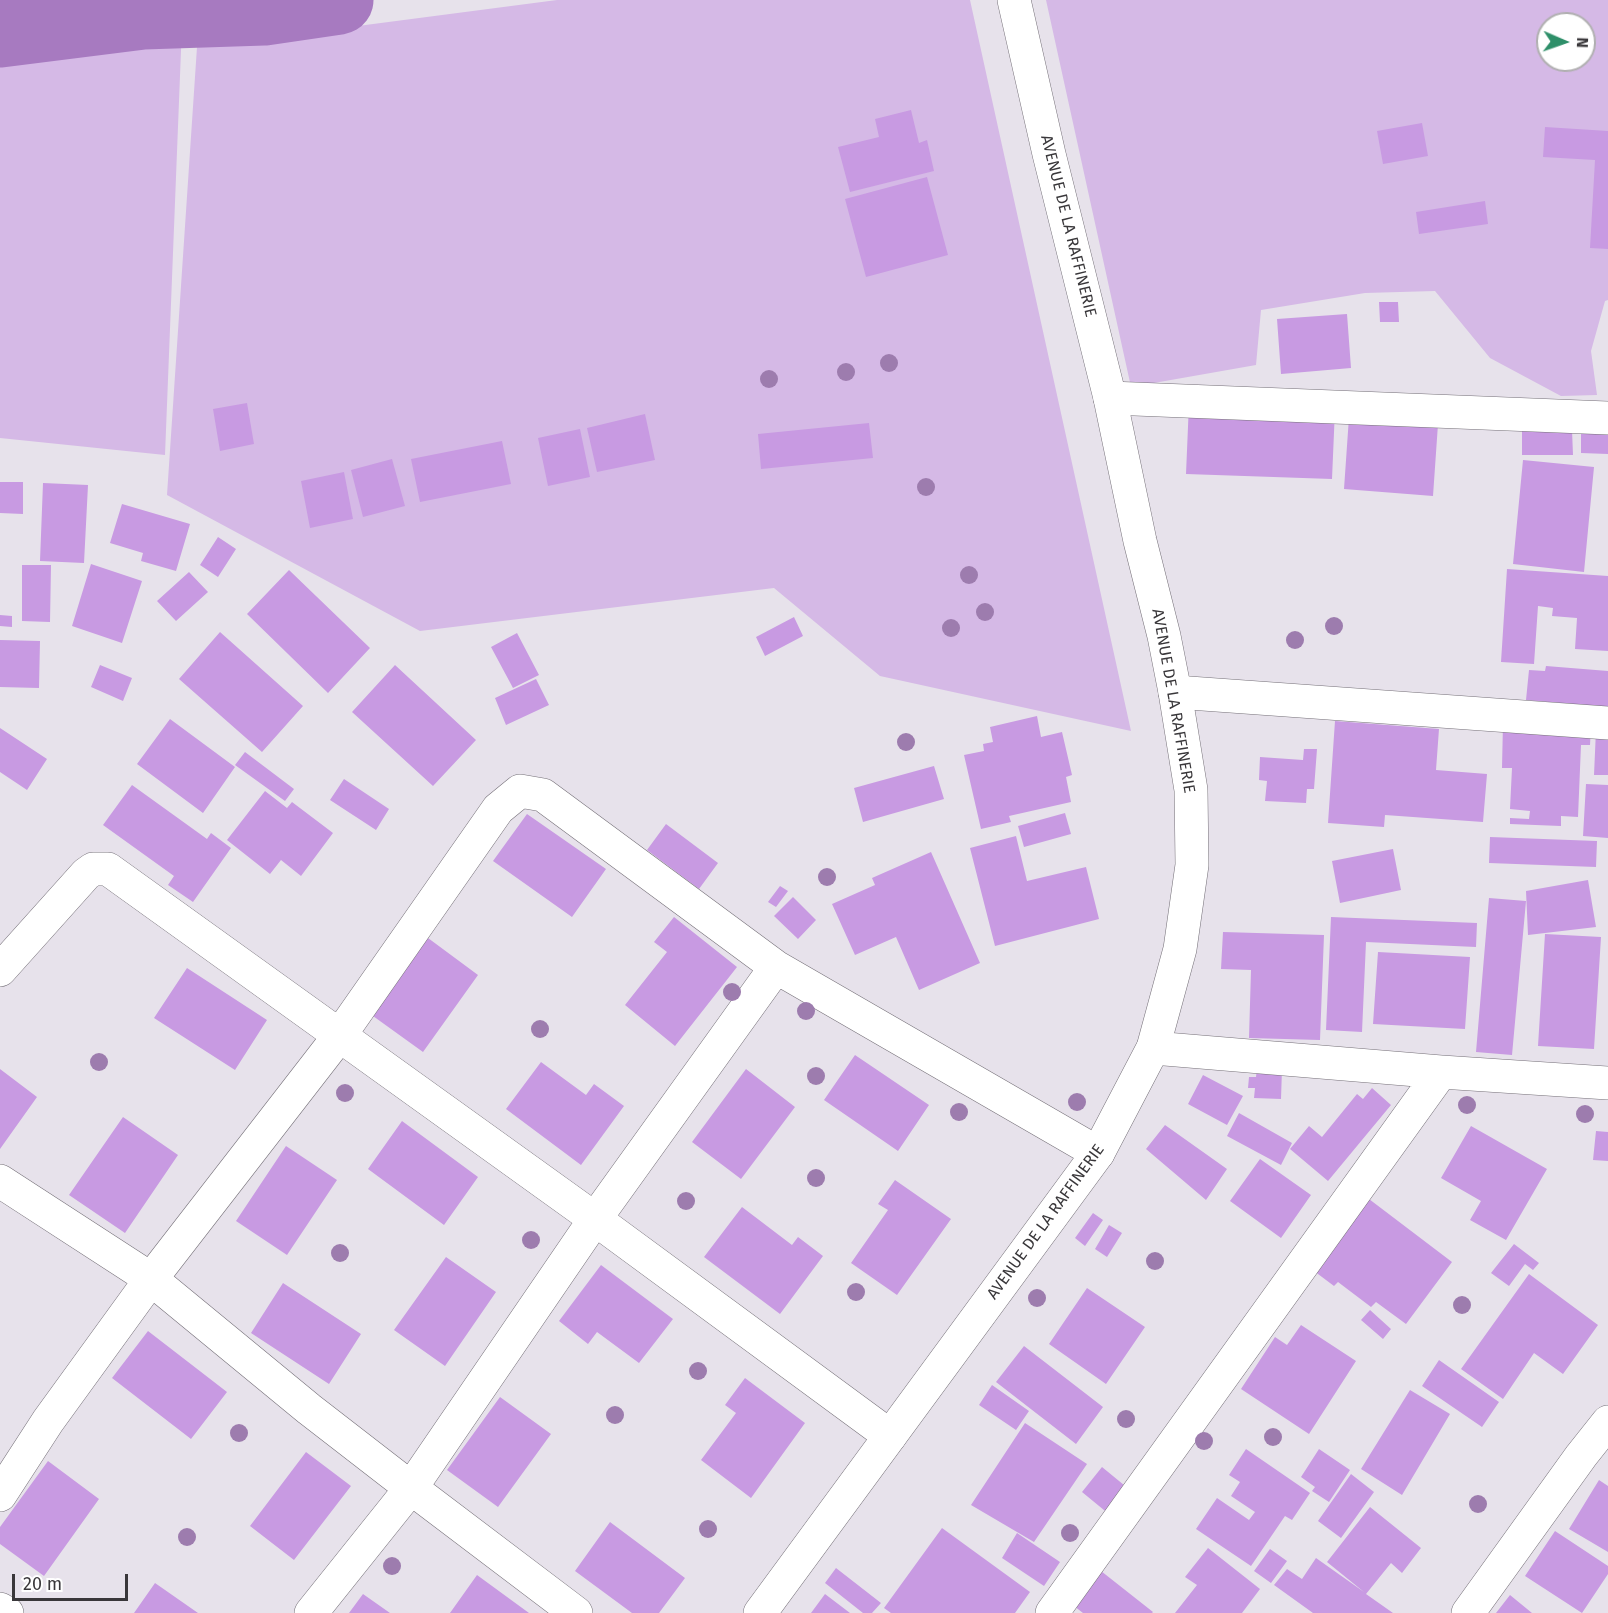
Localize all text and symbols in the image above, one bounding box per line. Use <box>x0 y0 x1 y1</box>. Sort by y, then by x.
north arrow <box>1536 12 1596 72</box>
text: N <box>1573 37 1592 48</box>
street label: AVENUE DE LA RAFFINERIE <box>1036 133 1100 319</box>
street label: AVENUE DE LA RAFFINERIE <box>1147 607 1199 795</box>
street label: AVENUE DE LA RAFFINERIE <box>983 1141 1109 1303</box>
scale bar <box>15 1562 130 1600</box>
text: 20 m <box>23 1573 62 1595</box>

